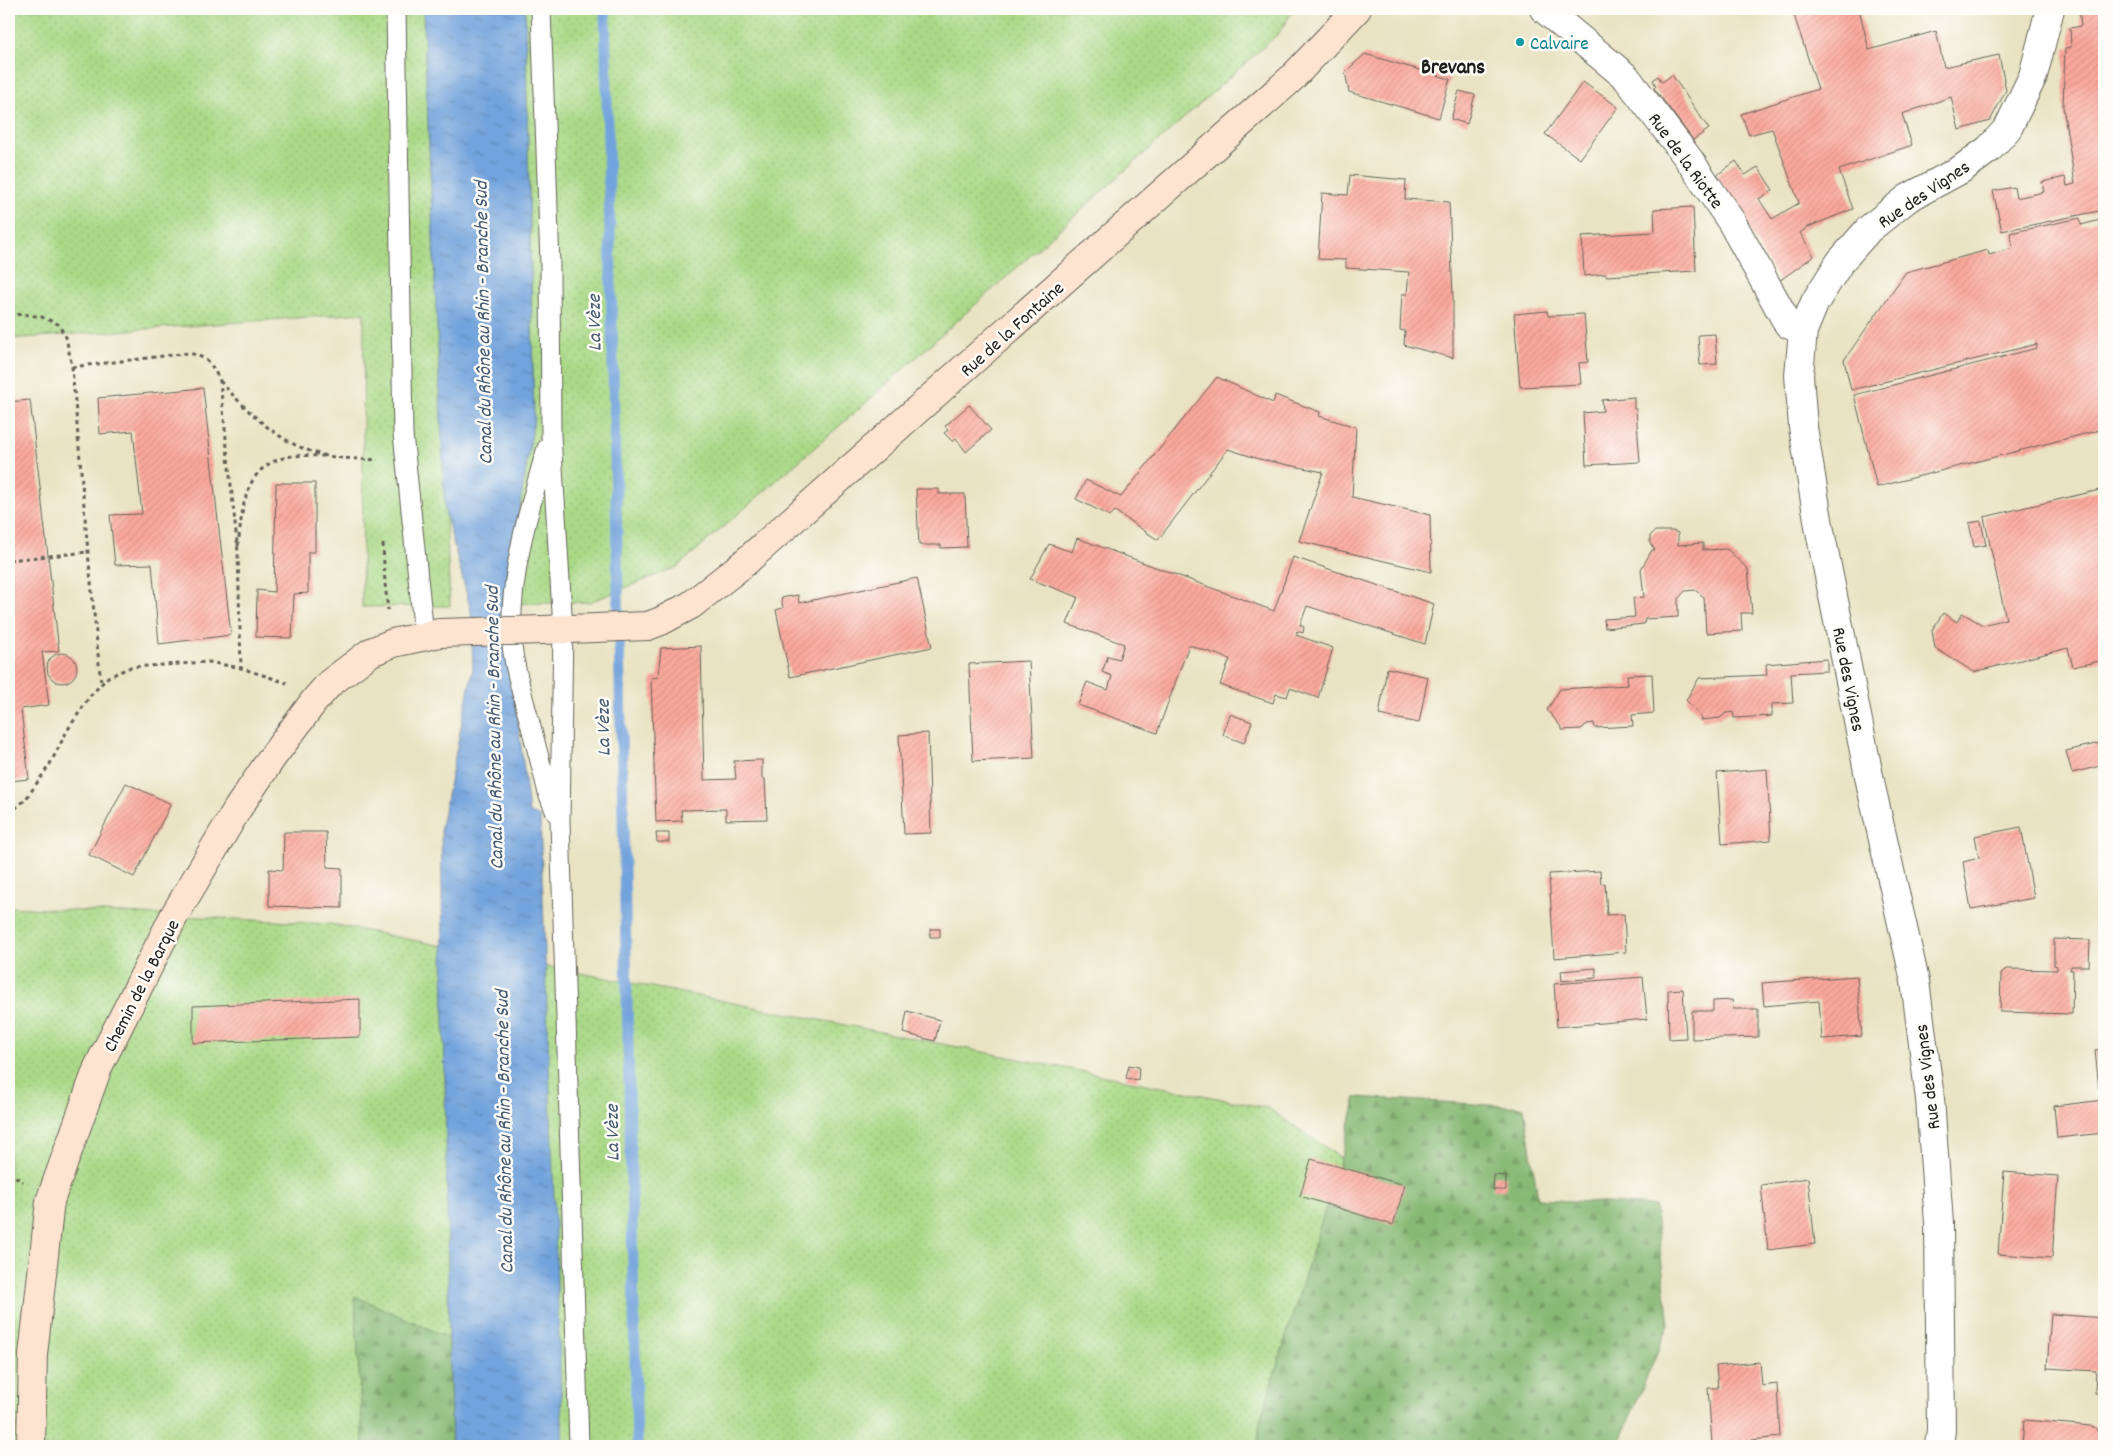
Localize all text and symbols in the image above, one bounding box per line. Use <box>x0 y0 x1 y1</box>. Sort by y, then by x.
place label: Calvaire <box>1530 32 1589 59</box>
marker: Calvaire <box>1514 36 1526 48</box>
district label: Brevans <box>1421 54 1485 84</box>
street label: Rue de la Riotte <box>1640 108 1728 216</box>
street label: Rue des Vignes <box>1874 155 1976 237</box>
water label: Canal du Rhône au Rhin - Branche Sud <box>468 178 501 465</box>
street label: Rue de la Fontaine <box>955 276 1071 385</box>
water label: La Vèze <box>581 293 610 352</box>
water label: Canal du Rhône au Rhin - Branche Sud <box>479 583 512 870</box>
street label: Rue des Vignes <box>1823 625 1870 734</box>
water label: La Vèze <box>590 698 619 757</box>
street label: Chemin de la Barque <box>98 916 188 1058</box>
water label: Canal du Rhône au Rhin - Branche Sud <box>489 987 522 1274</box>
street label: Rue des Vignes <box>1910 1022 1949 1131</box>
water label: La Vèze <box>599 1103 628 1162</box>

